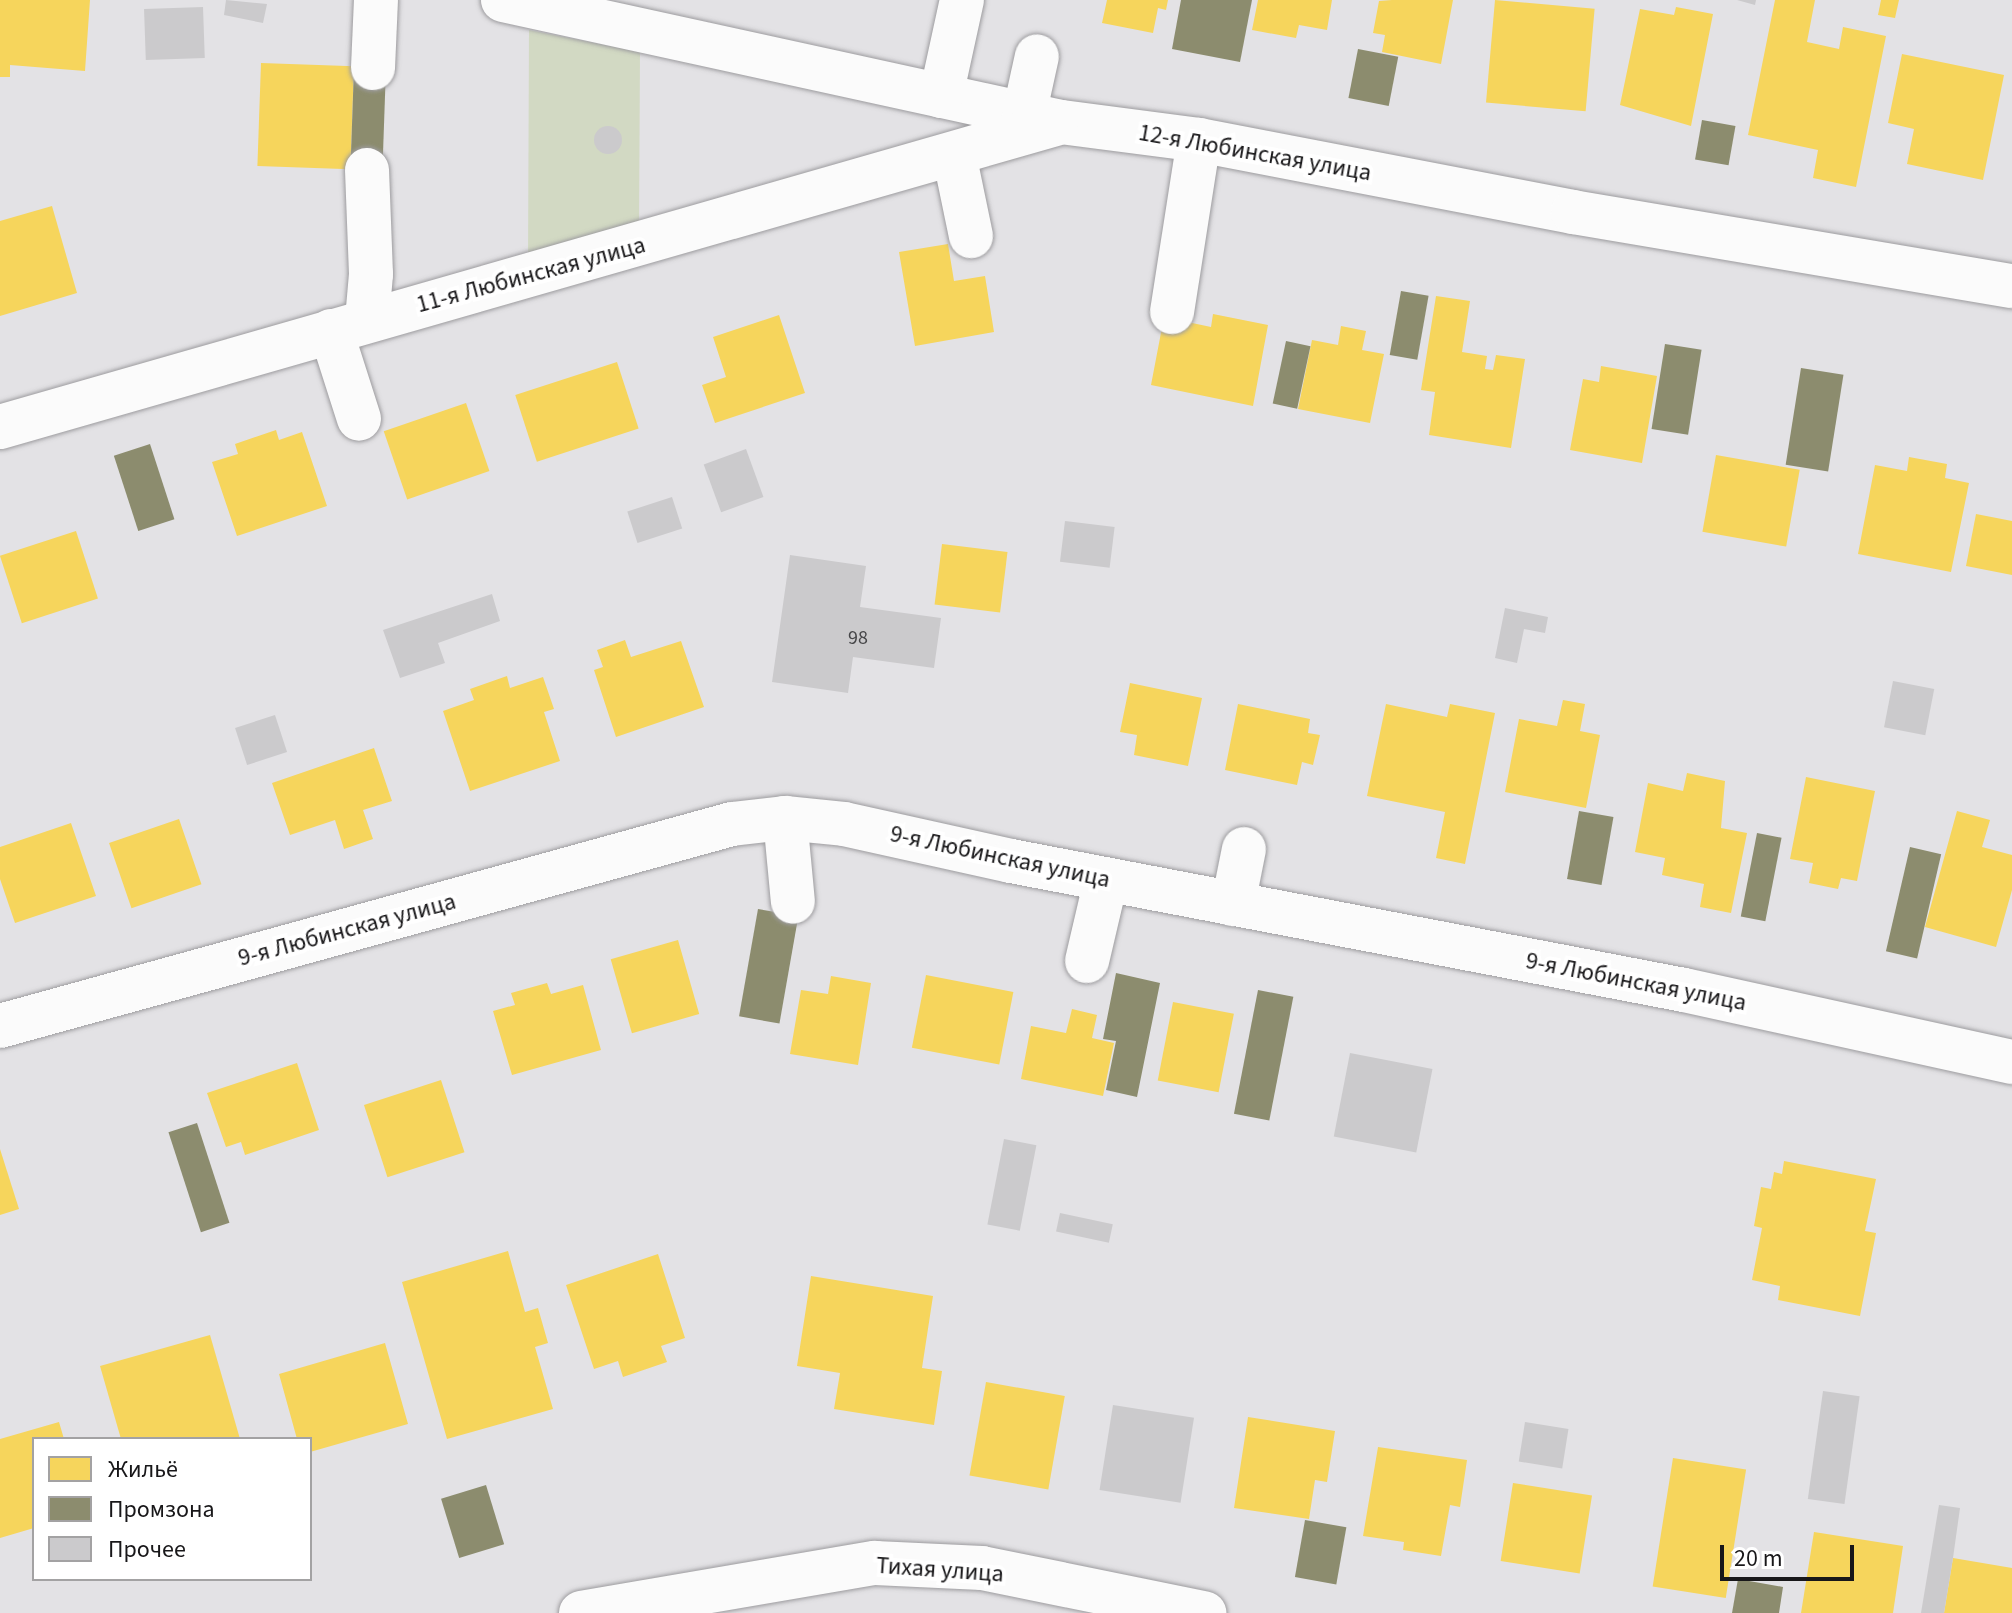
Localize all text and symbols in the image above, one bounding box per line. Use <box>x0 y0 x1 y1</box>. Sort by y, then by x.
street label: 12-я Любинская улица <box>1136 118 1374 188</box>
street label: 11-я Любинская улица <box>413 231 649 319</box>
house number: 98 <box>848 626 868 650</box>
street label: 9-я Любинская улица <box>887 820 1113 894</box>
street label: 9-я Любинская улица <box>235 887 459 973</box>
street label: 9-я Любинская улица <box>1523 946 1749 1018</box>
legend <box>32 1437 312 1581</box>
text: Жильё <box>108 1452 178 1487</box>
text: Промзона <box>108 1492 215 1527</box>
scale bar <box>1724 1529 1858 1579</box>
text: Прочее <box>108 1532 186 1567</box>
text: 20 m <box>1734 1541 1783 1576</box>
street label: Тихая улица <box>875 1551 1005 1589</box>

